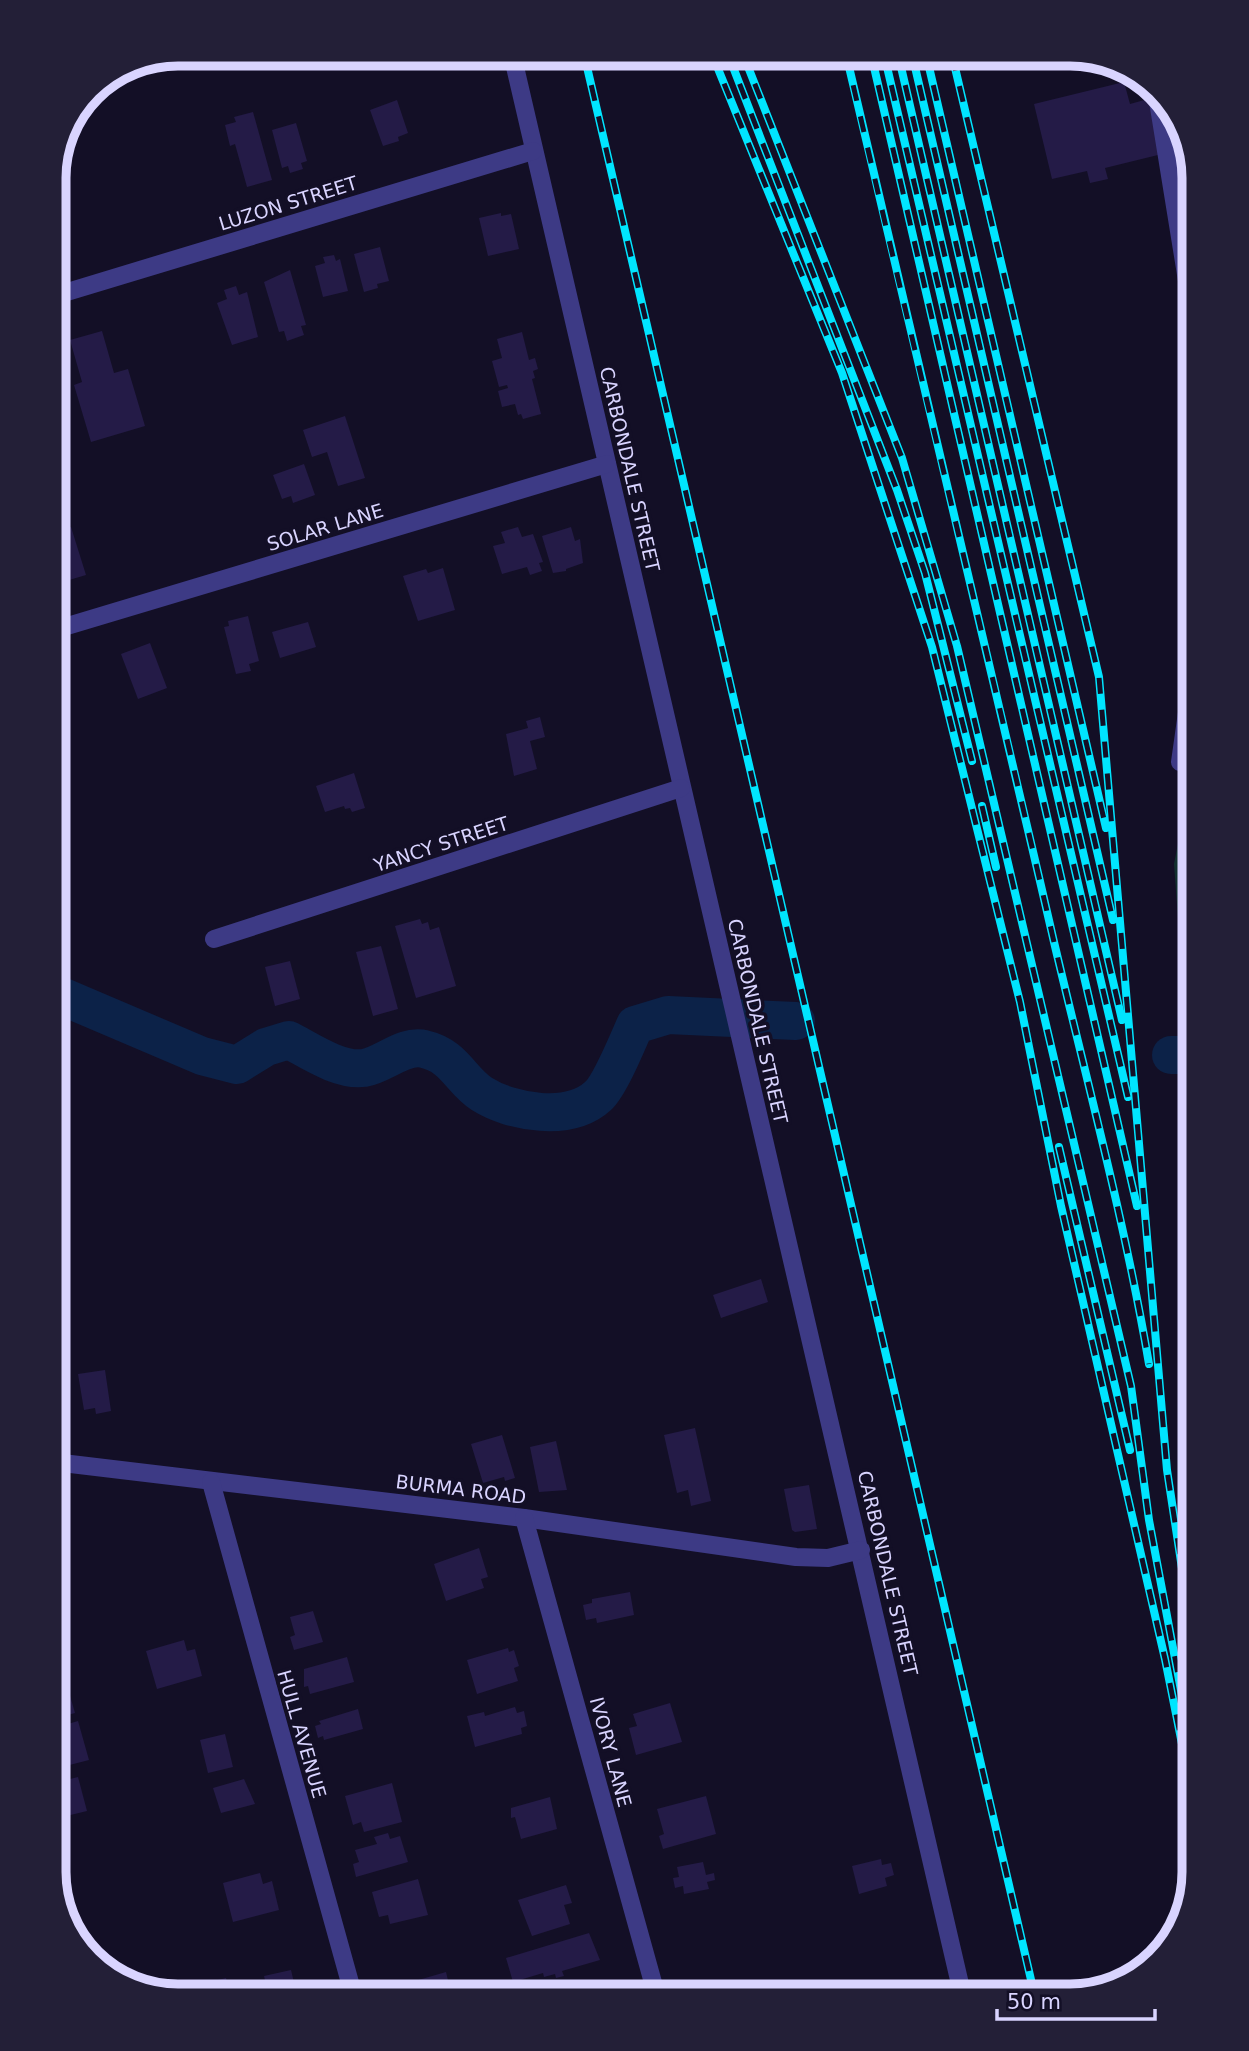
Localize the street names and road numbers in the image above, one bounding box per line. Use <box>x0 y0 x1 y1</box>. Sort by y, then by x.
street label: LUZON STREET <box>216 171 360 235</box>
street label: CARBONDALE STREET <box>596 364 664 574</box>
street label: SOLAR LANE <box>264 499 386 555</box>
street label: YANCY STREET <box>370 812 512 876</box>
street label: CARBONDALE STREET <box>724 916 792 1126</box>
street label: CARBONDALE STREET <box>854 1468 922 1678</box>
street label: BURMA ROAD <box>395 1470 527 1508</box>
street label: HULL AVENUE <box>273 1667 331 1801</box>
street label: IVORY LANE <box>586 1695 636 1809</box>

